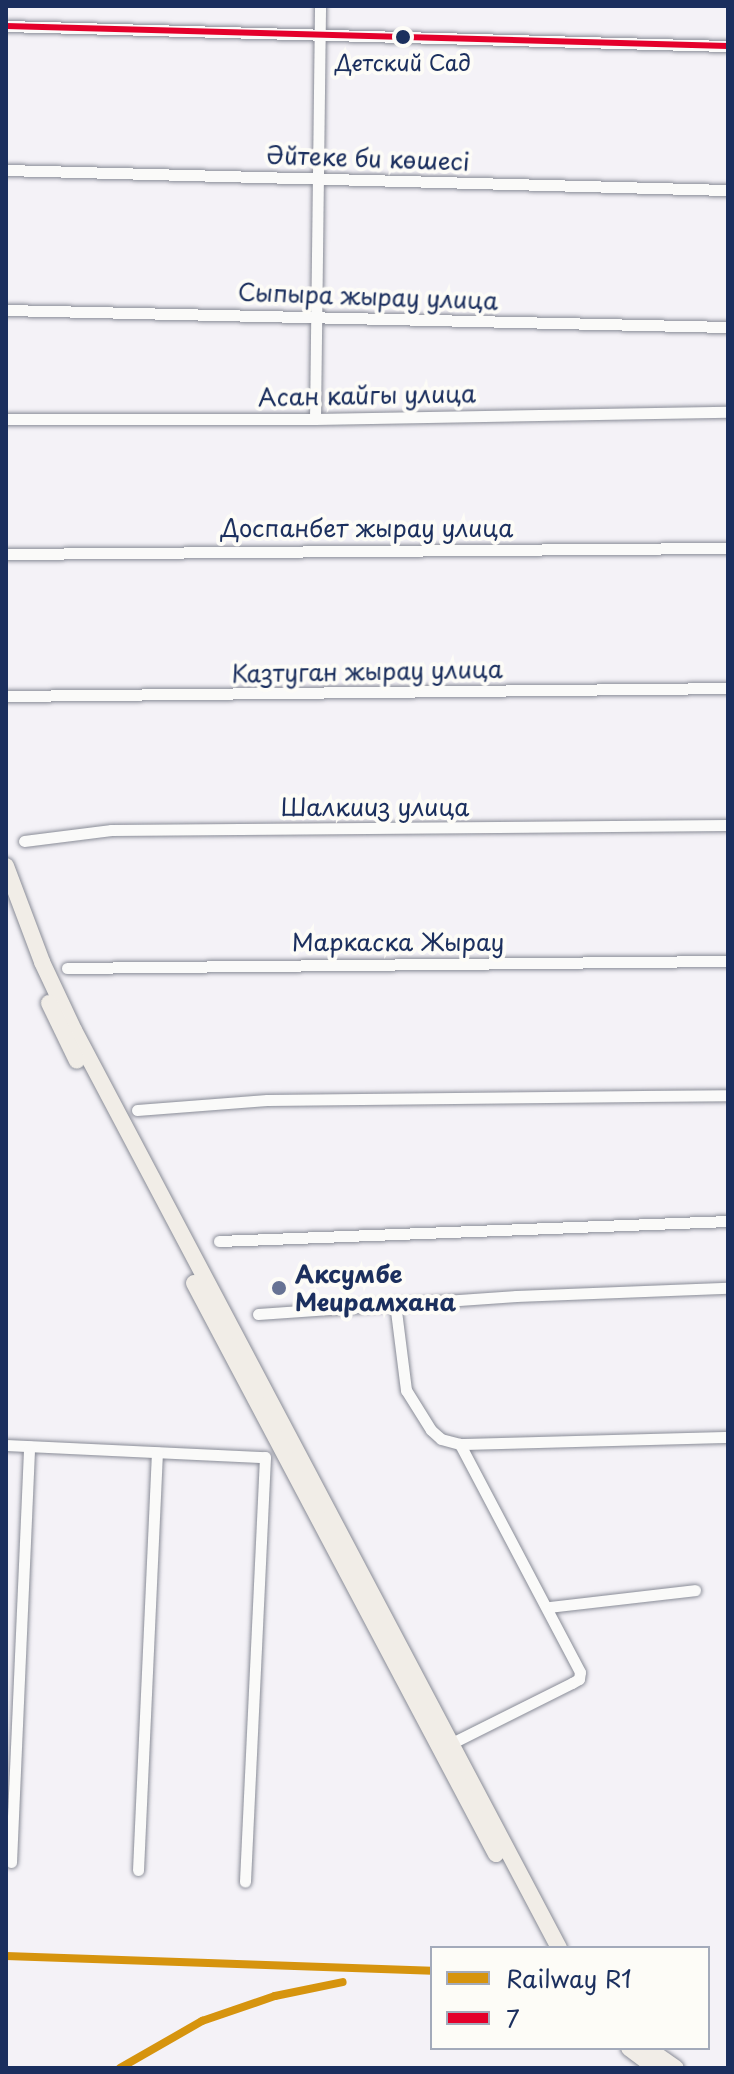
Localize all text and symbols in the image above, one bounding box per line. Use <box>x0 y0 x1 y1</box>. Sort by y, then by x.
marker: Детский Сад <box>395 29 411 45</box>
place label: Детский Сад <box>334 49 472 75</box>
street label: Әйтеке би көшесі <box>264 140 472 176</box>
street label: Сыпыра жырау улица <box>236 277 500 315</box>
street label: Асан кайгы улица <box>257 379 477 411</box>
street label: Доспанбет жырау улица <box>220 514 514 542</box>
street label: Казтуган жырау улица <box>230 654 504 688</box>
street label: Шалкииз улица <box>281 793 469 821</box>
street label: Маркаска Жырау <box>291 928 505 956</box>
place label: Аксумбе Меирамхана <box>295 1260 456 1316</box>
marker: Аксумбе Меирамхана <box>270 1279 288 1297</box>
legend <box>430 1946 710 2050</box>
text: Railway R1 <box>506 1960 632 1996</box>
text: 7 <box>506 2000 520 2036</box>

